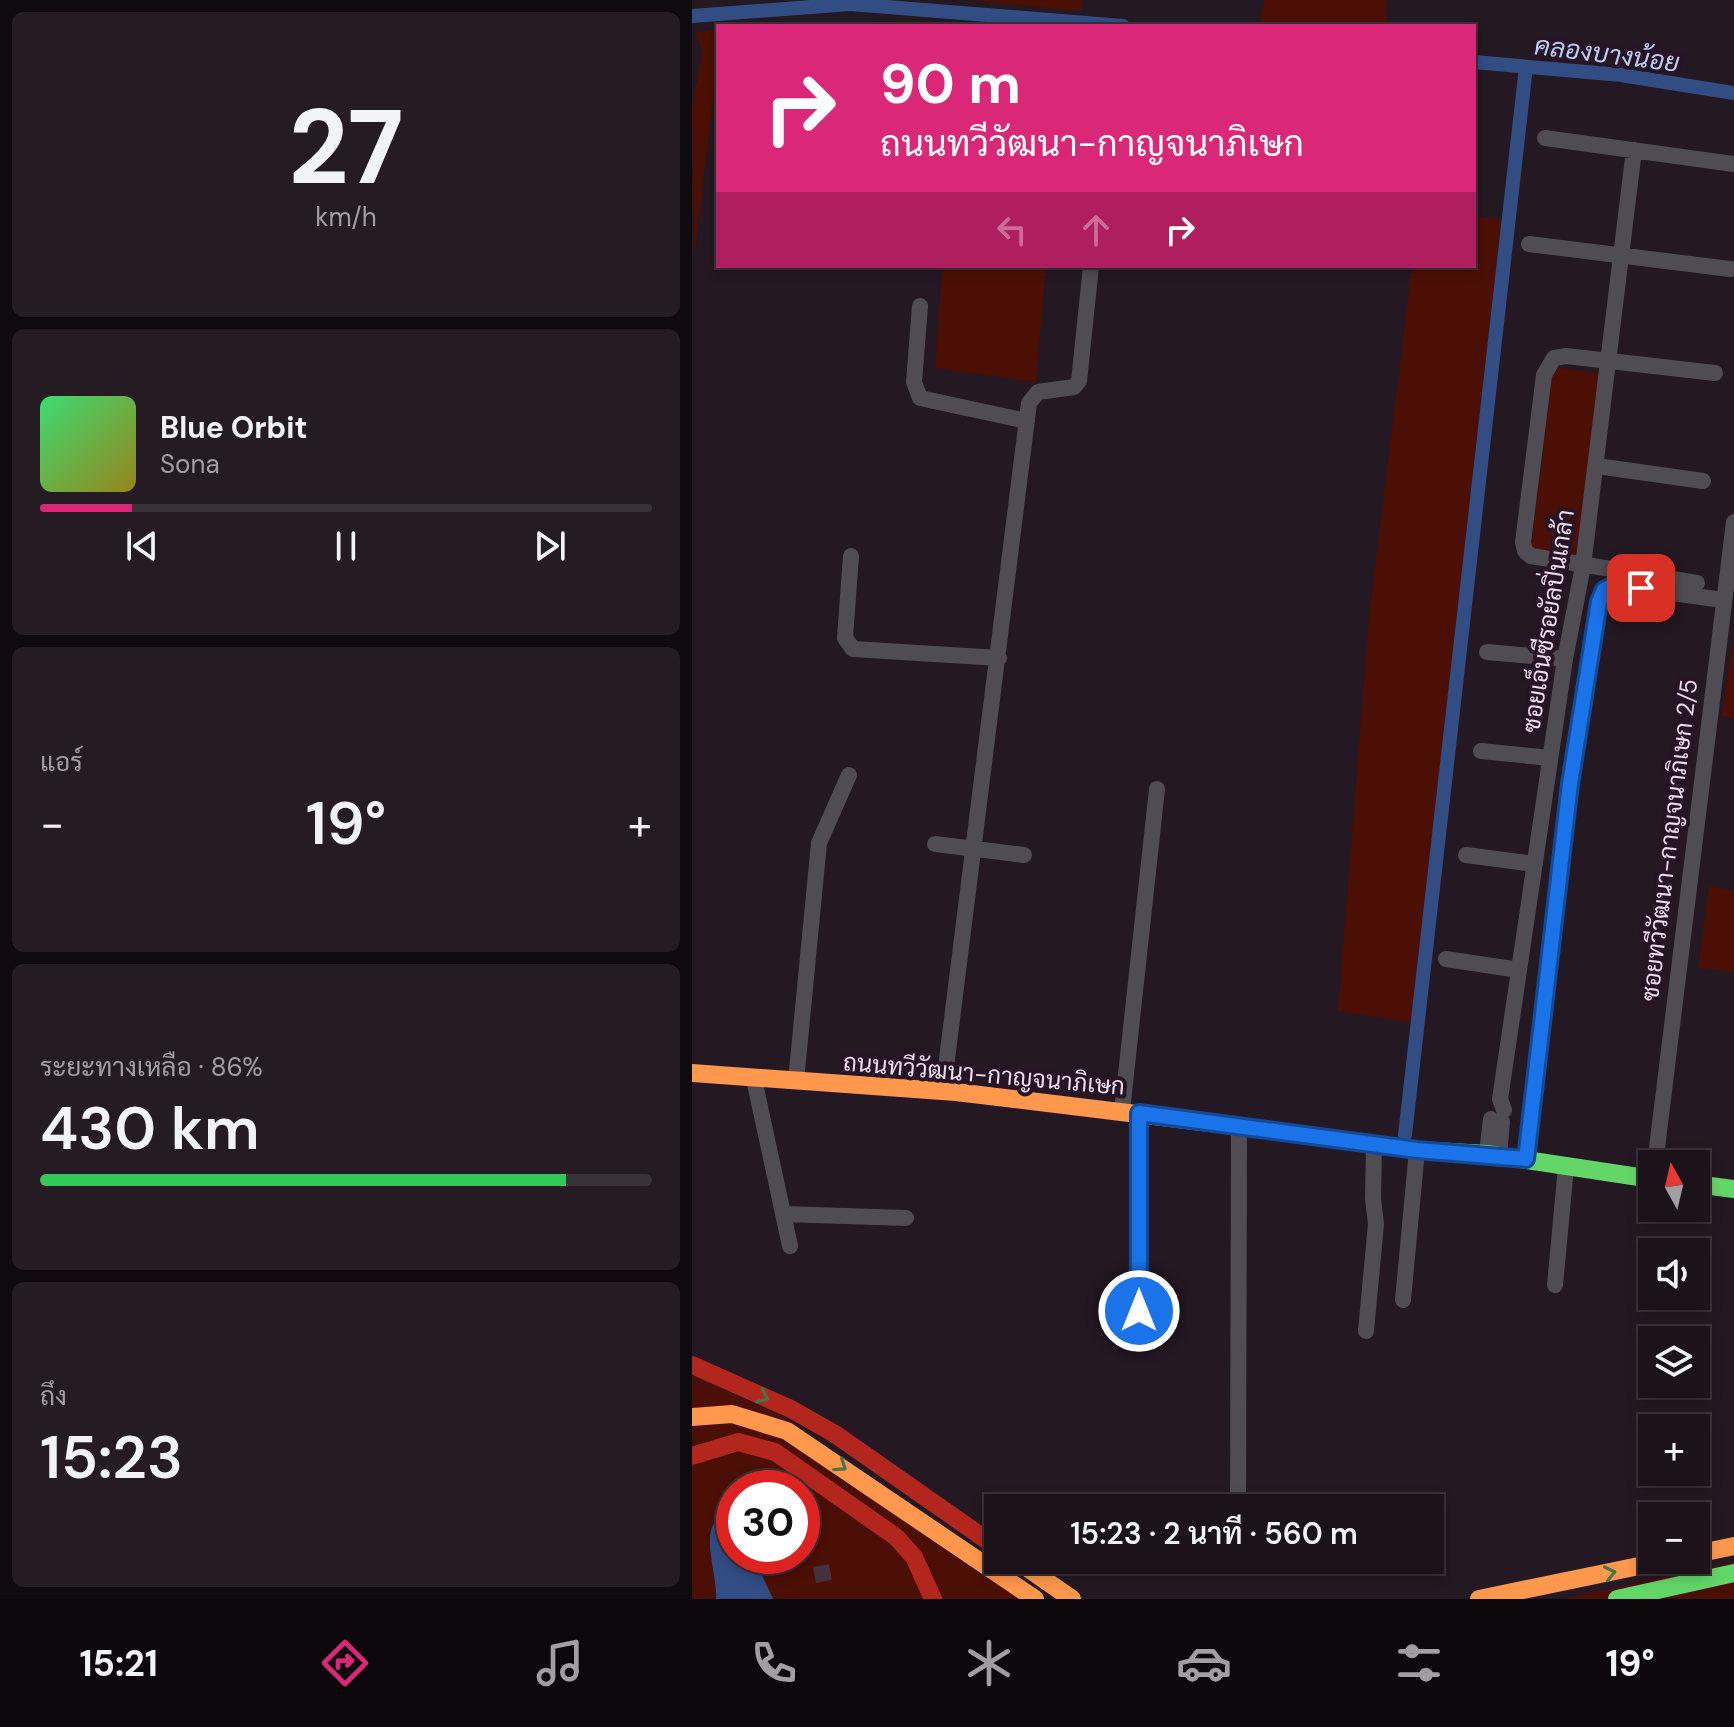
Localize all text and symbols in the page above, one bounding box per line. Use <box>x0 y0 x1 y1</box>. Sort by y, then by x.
water label: คลองบางน้อย <box>1533 28 1682 80</box>
text: 90 m <box>880 47 1021 120</box>
icon: right <box>748 56 852 160</box>
text: 27 <box>288 80 404 215</box>
text: ถนนทวีวัฒนา-กาญจนาภิเษก <box>880 120 1304 167</box>
text: km/h <box>315 200 377 234</box>
icon: left <box>990 208 1034 252</box>
icon: ahead <box>1074 208 1118 252</box>
icon: right <box>1158 208 1202 252</box>
text: Blue Orbit <box>160 408 307 447</box>
text: Sona <box>160 447 220 481</box>
street label: ซอยเอ็นซีรอยัลปิ่นเกล้า <box>1511 507 1581 735</box>
icon: previous <box>120 524 164 568</box>
icon: pause <box>324 524 368 568</box>
icon: next <box>528 524 572 568</box>
pin <box>1607 554 1675 622</box>
icon: arrive <box>1619 566 1663 610</box>
street label: ซอยทวีวัฒนา-กาญจนาภิเษก 2/5 <box>1634 677 1704 1003</box>
text: แอร์ <box>40 745 83 779</box>
text: 19° <box>306 784 386 863</box>
text: − <box>40 795 64 853</box>
text: + <box>628 795 652 853</box>
street label: ถนนทวีวัฒนา-กาญจนาภิเษก <box>842 1046 1126 1102</box>
text: ระยะทางเหลือ · 86% <box>40 1050 263 1084</box>
text: 430 km <box>40 1089 260 1168</box>
north arrow <box>1638 1150 1710 1222</box>
map controls <box>1638 1150 1710 1574</box>
button: sound <box>1638 1238 1710 1310</box>
position arrow <box>1097 1269 1181 1353</box>
button: layers <box>1638 1326 1710 1398</box>
text: ถึง <box>40 1379 67 1413</box>
one-way arrow <box>755 1387 770 1403</box>
button: + <box>1638 1414 1710 1486</box>
text: 15:23 <box>40 1418 183 1497</box>
one-way arrow <box>832 1456 846 1471</box>
speed limit sign: 30 <box>716 1470 820 1574</box>
button: − <box>1638 1502 1710 1574</box>
text: 15:23 · 2 นาที · 560 m <box>1070 1514 1358 1553</box>
one-way arrow <box>1603 1565 1616 1582</box>
icon: directions <box>317 1635 373 1691</box>
icon: music <box>532 1635 588 1691</box>
icon: phone <box>746 1635 802 1691</box>
icon: climate <box>961 1635 1017 1691</box>
icon: car <box>1176 1635 1232 1691</box>
icon: filters <box>1391 1635 1447 1691</box>
text: 15:21 <box>79 1640 158 1687</box>
text: 19° <box>1606 1640 1655 1687</box>

